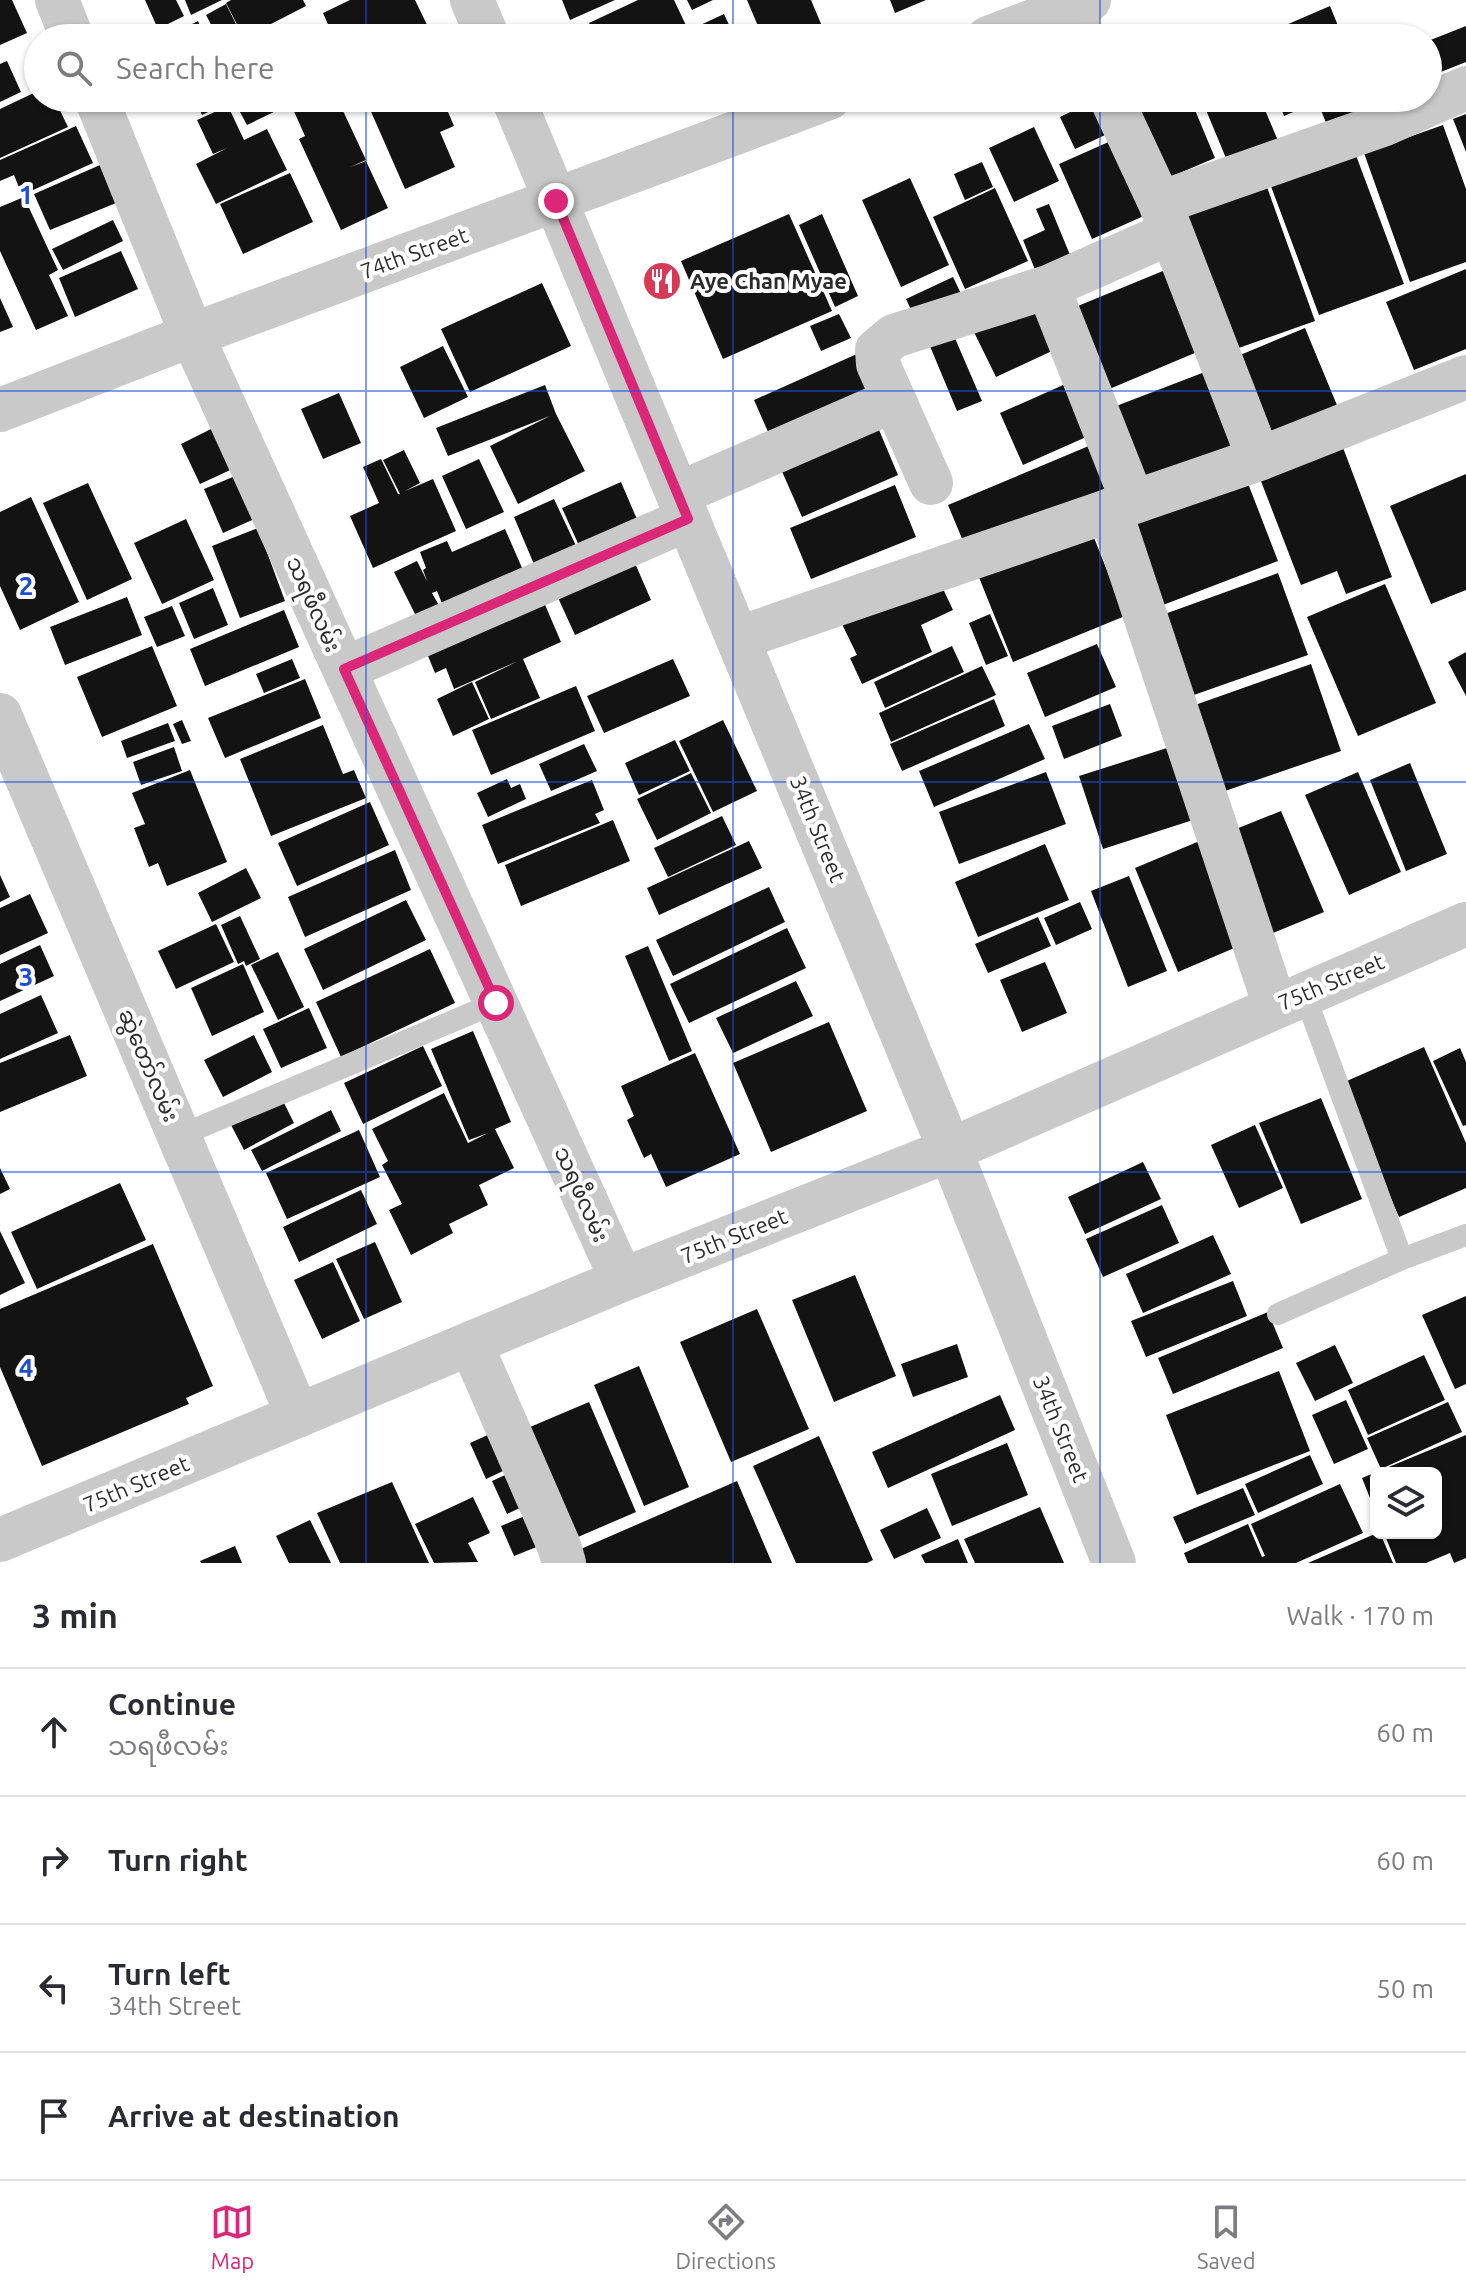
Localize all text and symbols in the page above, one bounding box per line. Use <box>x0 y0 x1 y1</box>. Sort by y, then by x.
search box <box>24 24 1442 112</box>
icon: search <box>52 46 96 90</box>
text: Search here <box>116 51 275 85</box>
text: 1 <box>19 180 33 209</box>
route end <box>538 183 574 219</box>
street label: 74th Street <box>357 221 471 284</box>
restaurant icon: Aye Chan Myae <box>641 260 683 302</box>
place label: Aye Chan Myae <box>690 268 847 293</box>
street label: သရဖီလမ်း <box>277 551 348 658</box>
text: 2 <box>19 571 33 600</box>
street label: 34th Street <box>786 772 851 886</box>
street label: 75th Street <box>1274 948 1388 1015</box>
text: 3 <box>19 962 33 991</box>
route start <box>478 985 514 1021</box>
street label: ဆွဲတော်လမ်း <box>110 1004 186 1127</box>
street label: သရဖီလမ်း <box>545 1141 616 1248</box>
street label: 75th Street <box>677 1203 791 1268</box>
text: 4 <box>19 1353 33 1382</box>
street label: 34th Street <box>1029 1372 1094 1486</box>
street label: 75th Street <box>79 1450 193 1517</box>
map controls <box>1370 1467 1442 1539</box>
button: layers <box>1370 1467 1442 1539</box>
text: 3 min <box>32 1596 118 1634</box>
text: Walk · 170 m <box>1286 1601 1434 1630</box>
text: Continue <box>108 1687 236 1721</box>
icon: ahead <box>32 1710 76 1754</box>
text: 60 m <box>1376 1718 1434 1747</box>
text: သရဖီလမ်း <box>108 1731 229 1760</box>
icon: right <box>32 1838 76 1882</box>
text: Turn right <box>108 1843 248 1877</box>
text: 60 m <box>1376 1846 1434 1875</box>
text: Turn left <box>108 1957 230 1991</box>
icon: left <box>32 1966 76 2010</box>
text: 50 m <box>1376 1974 1434 2003</box>
text: 34th Street <box>108 1991 241 2020</box>
icon: arrive <box>32 2094 76 2138</box>
text: Arrive at destination <box>108 2099 400 2133</box>
tab: Map <box>210 2200 254 2273</box>
tab: Directions <box>675 2200 776 2273</box>
tab: Saved <box>1197 2200 1256 2273</box>

